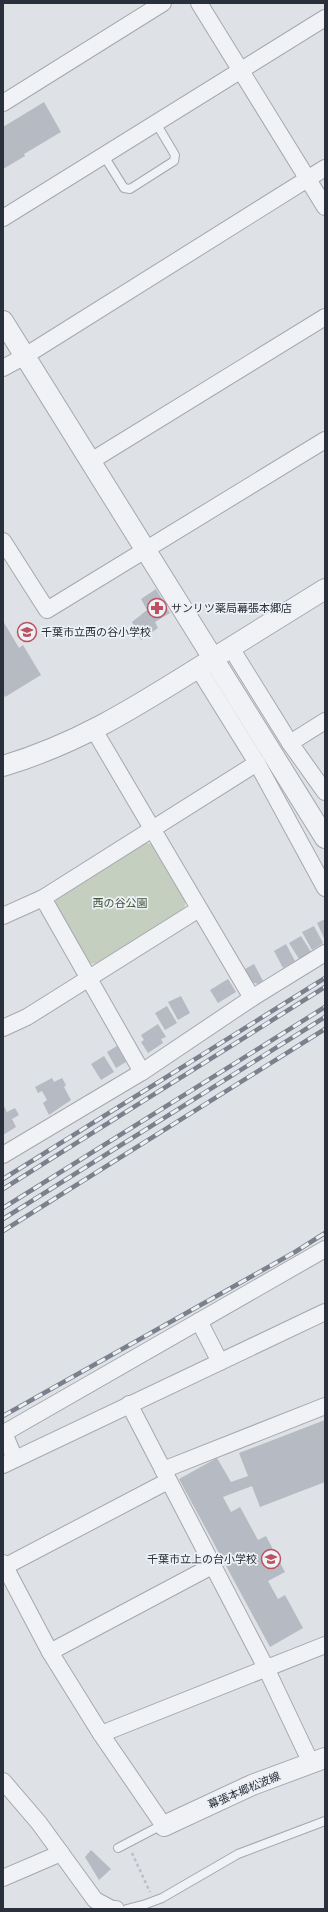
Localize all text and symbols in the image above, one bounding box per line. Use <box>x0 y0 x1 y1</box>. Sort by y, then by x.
pharmacy icon: サンリツ薬局幕張本郷店 <box>146 597 168 619</box>
place label: サンリツ薬局幕張本郷店 <box>171 602 292 615</box>
school or university icon: 千葉市立西の谷小学校 <box>16 621 38 643</box>
place label: 千葉市立西の谷小学校 <box>41 626 151 639</box>
park label: 西の谷公園 <box>93 897 148 910</box>
school or university icon: 千葉市立上の台小学校 <box>260 1548 282 1570</box>
place label: 千葉市立上の台小学校 <box>147 1553 257 1566</box>
street label: 幕張本郷松波線 <box>206 1769 282 1811</box>

